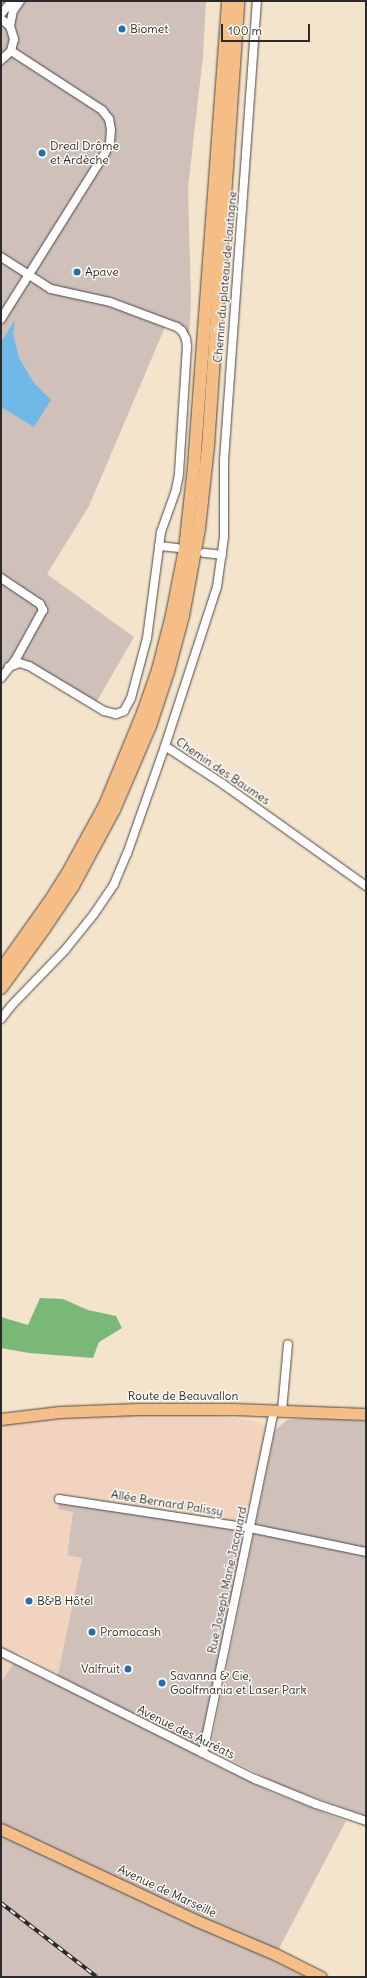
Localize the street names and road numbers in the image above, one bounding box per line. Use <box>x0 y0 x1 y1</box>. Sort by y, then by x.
street label: Chemin du plateau de Lautagne <box>210 191 240 363</box>
street label: Chemin des Baumes <box>173 734 273 808</box>
street label: Route de Beauvallon <box>128 1389 238 1403</box>
street label: Allée Bernard Palissy <box>110 1487 224 1519</box>
street label: Rue Joseph Marie Jacquard <box>204 1505 250 1655</box>
street label: Avenue des Auréats <box>135 1702 237 1762</box>
street label: Avenue de Marseille <box>115 1862 219 1920</box>

